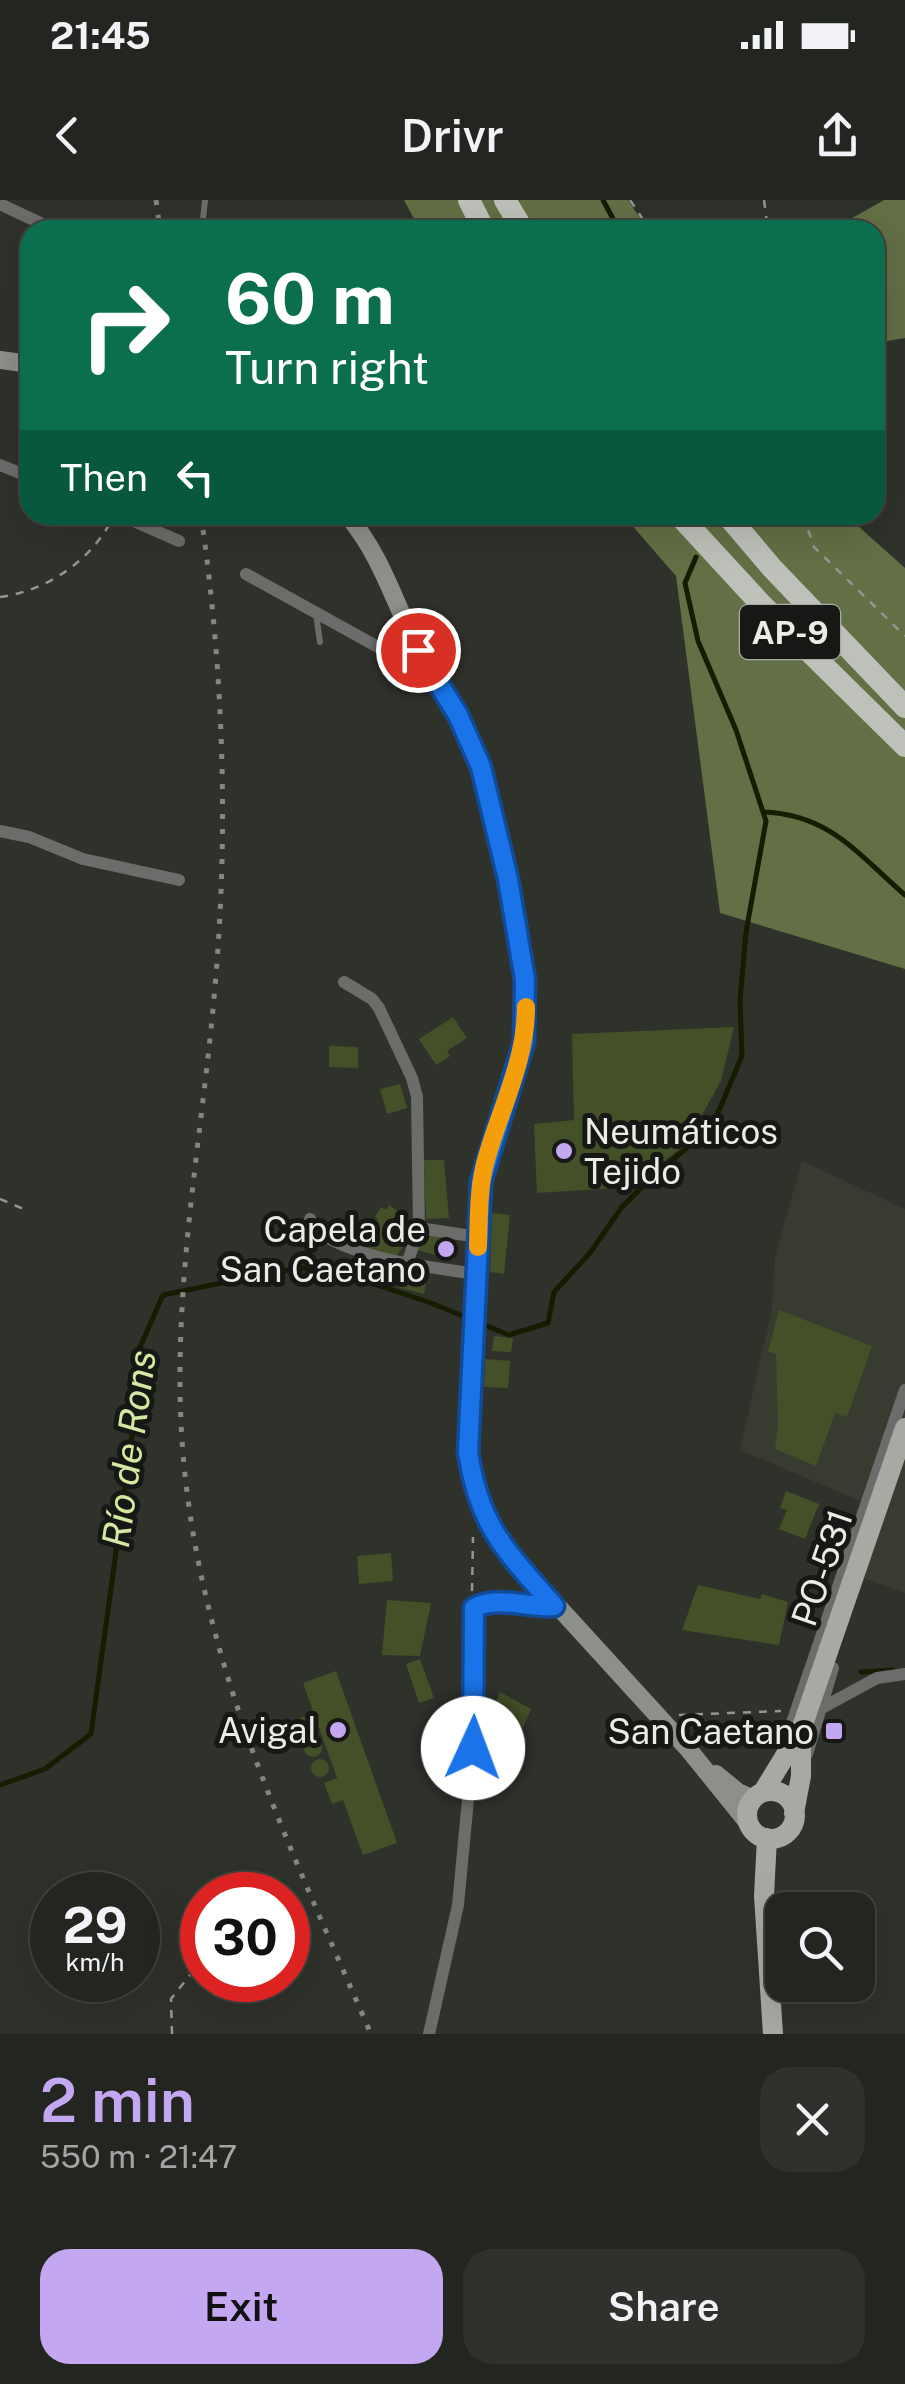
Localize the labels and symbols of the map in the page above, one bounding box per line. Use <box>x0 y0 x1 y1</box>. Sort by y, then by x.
road number: AP-9 <box>740 605 840 659</box>
pin <box>376 608 461 693</box>
place label: Neumáticos Tejido <box>584 1111 778 1192</box>
marker: Neumáticos Tejido <box>553 1140 575 1162</box>
place label: Capela de San Caetano <box>220 1209 426 1290</box>
marker: Capela de San Caetano <box>435 1238 457 1260</box>
water label: Río de Rons <box>93 1347 165 1551</box>
street label: PO-531 <box>783 1505 861 1631</box>
position arrow <box>421 1696 525 1800</box>
place label: Avigal <box>218 1710 318 1751</box>
place label: San Caetano <box>608 1711 814 1752</box>
marker: Avigal <box>327 1719 349 1741</box>
marker: San Caetano <box>823 1720 845 1742</box>
speed limit sign: 30 <box>180 1872 310 2002</box>

